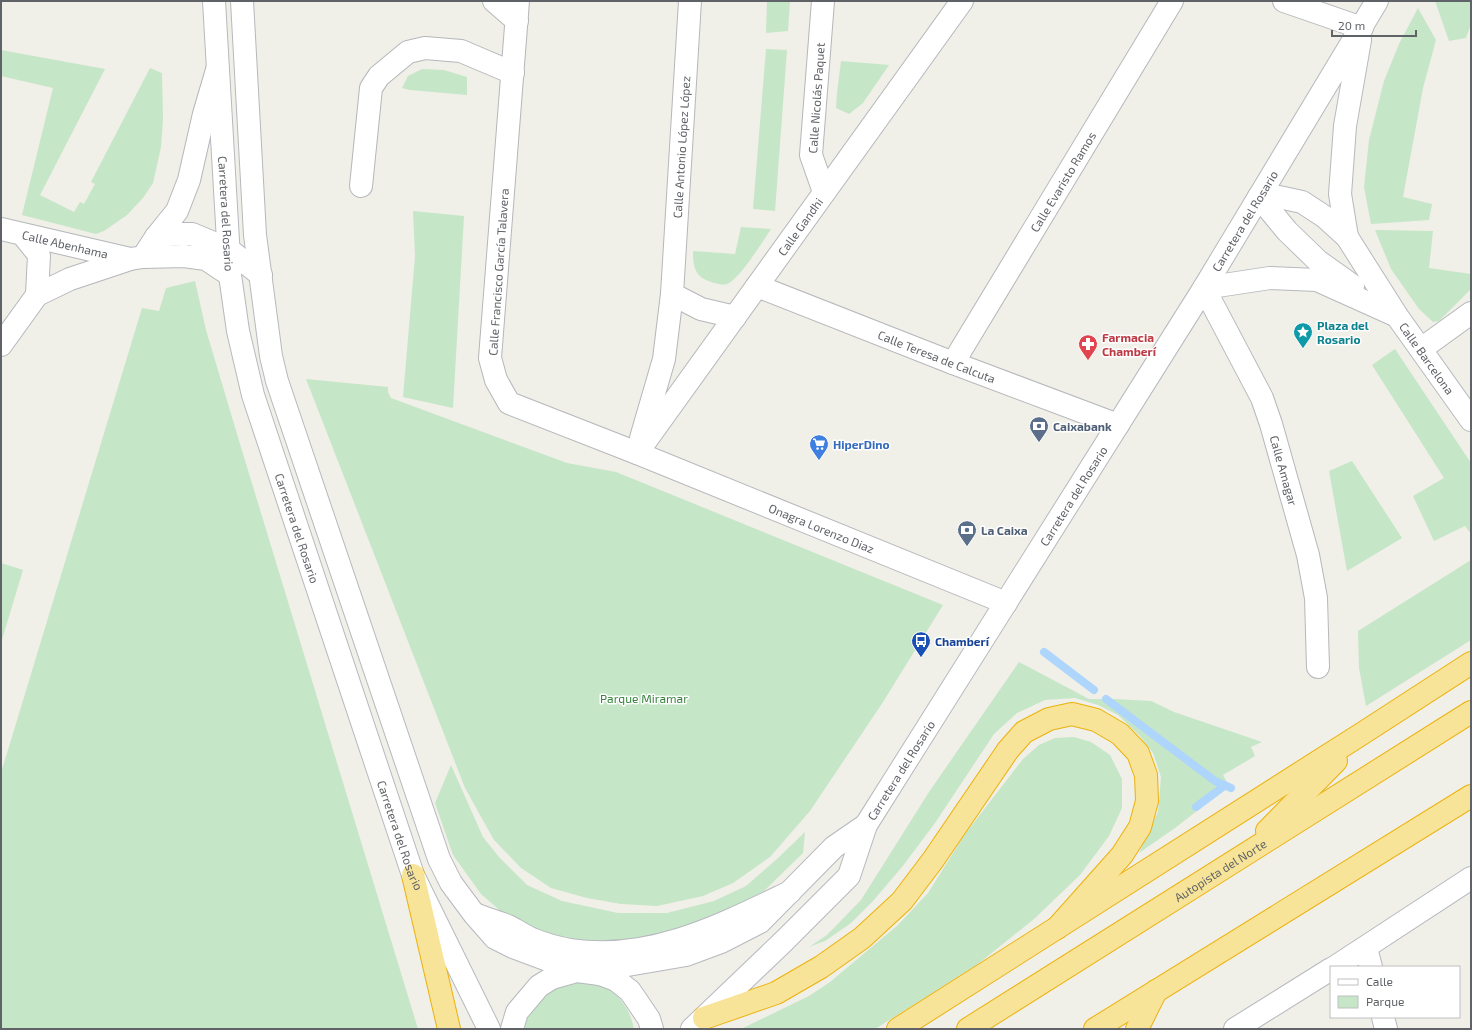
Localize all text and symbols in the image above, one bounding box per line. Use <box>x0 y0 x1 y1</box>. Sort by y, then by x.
scale bar <box>1332 12 1416 38</box>
text: 20 m <box>1338 18 1365 32</box>
street label: Calle Nicolás Paquet <box>805 42 827 154</box>
street label: Calle Antonio López López <box>670 75 692 219</box>
street label: Calle Evaristo Ramos <box>1027 129 1098 234</box>
street label: Carretera del Rosario <box>216 156 237 272</box>
street label: Carretera del Rosario <box>1209 168 1280 274</box>
street label: Calle Francisco García Talavera <box>485 188 511 356</box>
street label: Calle Gandhi <box>774 195 825 258</box>
street label: Calle Abenhama <box>21 227 110 261</box>
place label: Plaza del Rosario <box>1317 318 1369 346</box>
street label: Calle Barcelona <box>1397 320 1457 397</box>
place icon: Plaza del Rosario <box>1292 321 1314 349</box>
street label: Calle Teresa de Calcuta <box>876 327 998 385</box>
place label: Farmacia Chamberí <box>1102 330 1157 358</box>
pharmacy icon: Farmacia Chamberí <box>1077 333 1099 361</box>
bank icon: Caixabank <box>1028 415 1050 443</box>
place label: Caixabank <box>1053 419 1112 433</box>
supermarket icon: HiperDino <box>808 433 830 461</box>
street label: Calle Amagar <box>1268 434 1301 507</box>
place label: HiperDino <box>833 437 890 451</box>
street label: Carretera del Rosario <box>1037 443 1110 548</box>
street label: Carretera del Rosario <box>272 471 322 585</box>
street label: Onagra Lorenzo Diaz <box>767 500 876 556</box>
bank icon: La Caixa <box>956 519 978 547</box>
place label: La Caixa <box>981 523 1028 537</box>
bus stop icon: Chamberí <box>910 630 932 658</box>
place label: Chamberí <box>935 634 990 648</box>
park label: Parque Miramar <box>600 691 688 705</box>
street label: Carretera del Rosario <box>864 717 937 823</box>
street label: Carretera del Rosario <box>375 779 426 893</box>
street label: Autopista del Norte <box>1172 836 1269 904</box>
legend <box>1330 966 1460 1018</box>
text: Calle <box>1366 974 1393 988</box>
text: Parque <box>1366 994 1404 1008</box>

